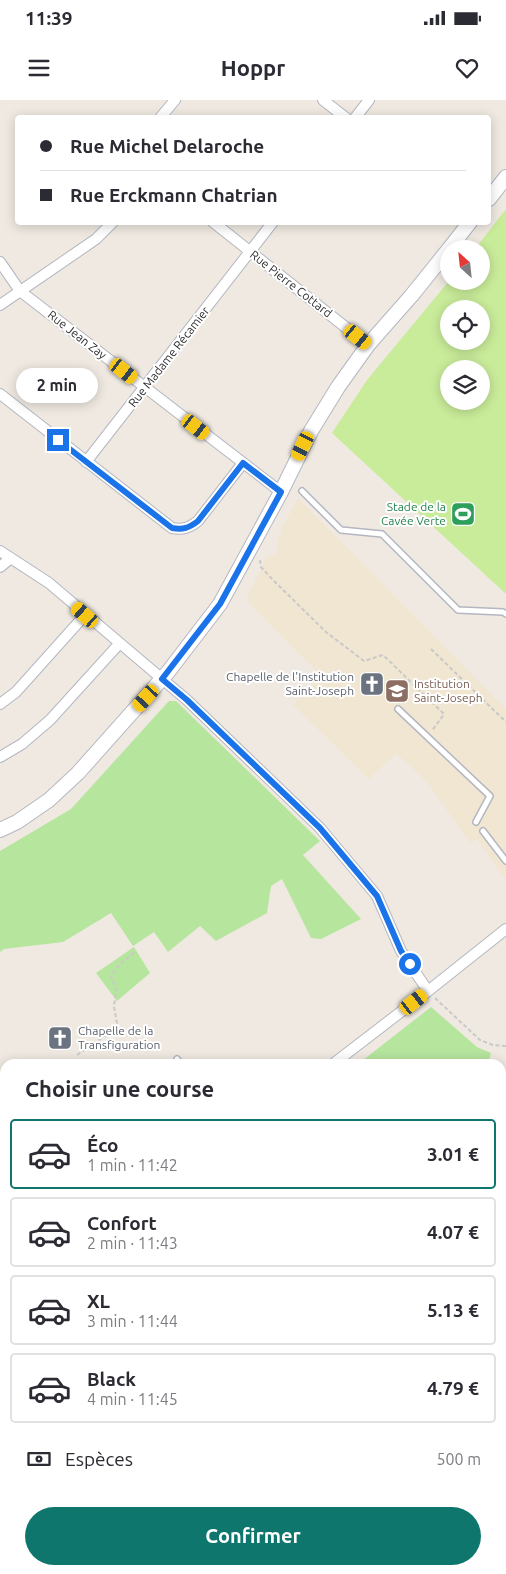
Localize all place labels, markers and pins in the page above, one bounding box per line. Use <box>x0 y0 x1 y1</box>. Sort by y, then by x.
place label: Stade de la Cavée Verte <box>381 500 446 527</box>
sports icon: Stade de la Cavée Verte <box>450 501 476 527</box>
place label: Chapelle de l'Institution Saint-Joseph <box>226 670 354 697</box>
church icon: Chapelle de l'Institution Saint-Joseph <box>359 671 385 697</box>
place label: Institution Saint-Joseph <box>414 677 483 704</box>
school or university icon: Institution Saint-Joseph <box>384 678 410 704</box>
place label: Chapelle de la Transfiguration <box>78 1024 160 1051</box>
church icon: Chapelle de la Transfiguration <box>47 1025 73 1051</box>

